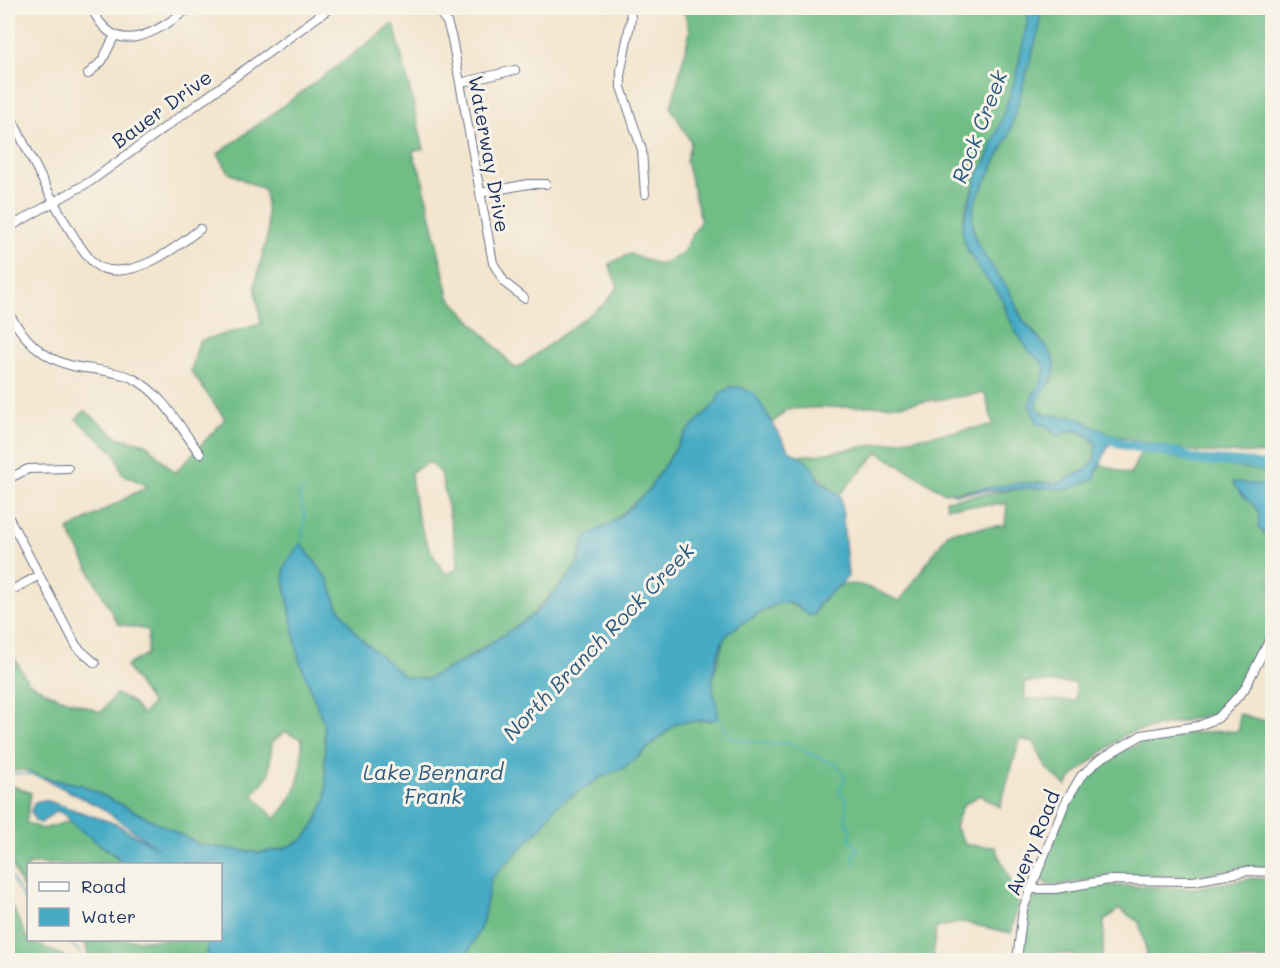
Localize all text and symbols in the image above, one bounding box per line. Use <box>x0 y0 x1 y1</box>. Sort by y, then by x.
street label: Bauer Drive <box>106 63 217 153</box>
water label: Rock Creek <box>945 65 1013 187</box>
street label: Waterway Drive <box>463 73 517 234</box>
water label: North Branch Rock Creek <box>496 536 700 745</box>
water label: Lake Bernard Frank <box>363 758 505 809</box>
street label: Avery Road <box>999 786 1065 899</box>
legend <box>27 863 222 941</box>
text: Road <box>81 874 126 898</box>
text: Water <box>81 904 136 928</box>

